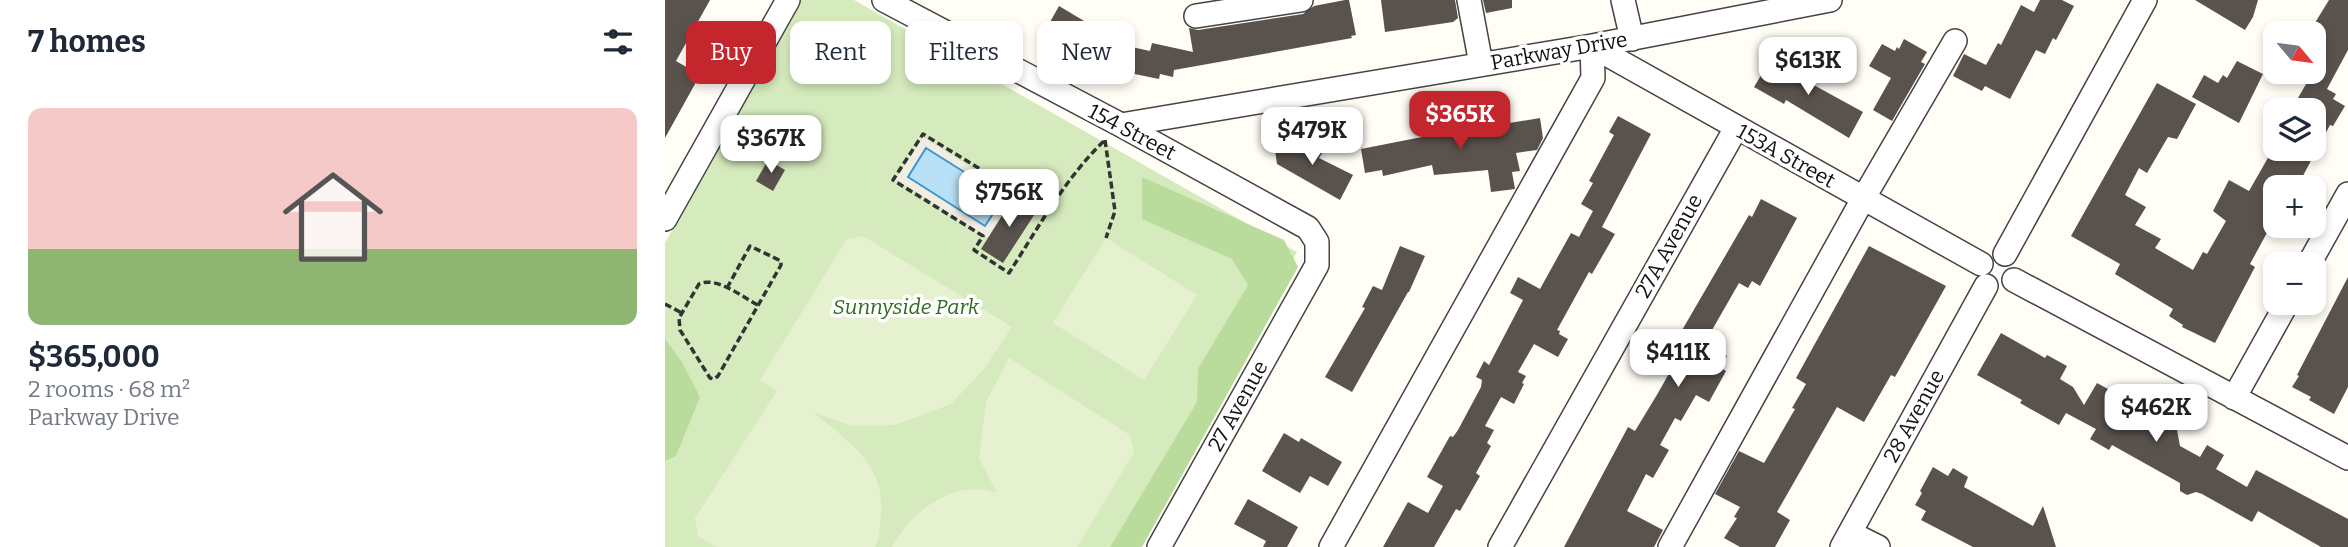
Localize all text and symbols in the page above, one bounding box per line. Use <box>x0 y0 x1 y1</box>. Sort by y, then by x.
chip: Buy <box>686 21 776 84</box>
chip: Rent <box>790 21 891 84</box>
chip: Filters <box>905 21 1023 84</box>
chip: New <box>1037 21 1135 84</box>
north arrow <box>2263 21 2326 84</box>
map controls <box>2263 21 2326 315</box>
icon: filters <box>599 23 637 61</box>
text: 7 homes <box>28 24 146 60</box>
street label: Parkway Drive <box>1489 26 1629 76</box>
pin: $613K <box>1759 38 1857 97</box>
text: $613K <box>1775 46 1841 74</box>
pin: $365K <box>1411 92 1509 151</box>
street label: 154 Street <box>1084 98 1181 166</box>
button: layers <box>2263 98 2326 161</box>
text: $365K <box>1425 100 1495 128</box>
pin: $479K <box>1263 108 1361 167</box>
pin: $367K <box>722 116 820 175</box>
text: $479K <box>1277 116 1347 144</box>
street label: 153A Street <box>1732 118 1840 194</box>
text: $367K <box>736 124 806 152</box>
icon: home <box>270 154 396 280</box>
pin: $756K <box>960 170 1058 229</box>
button: + <box>2263 175 2326 238</box>
text: $756K <box>975 178 1043 206</box>
street label: 27A Avenue <box>1630 190 1708 302</box>
button: − <box>2263 252 2326 315</box>
park label: Sunnyside Park <box>833 294 980 320</box>
pin: $411K <box>1629 330 1727 389</box>
text: $411K <box>1646 338 1710 366</box>
text: $365,000 <box>28 339 160 375</box>
street label: 27 Avenue <box>1202 356 1274 456</box>
street label: 28 Avenue <box>1878 365 1950 467</box>
text: 2 rooms · 68 m² <box>28 375 190 403</box>
pin: $462K <box>2107 384 2205 444</box>
text: $462K <box>2121 393 2191 421</box>
text: Parkway Drive <box>28 403 179 431</box>

